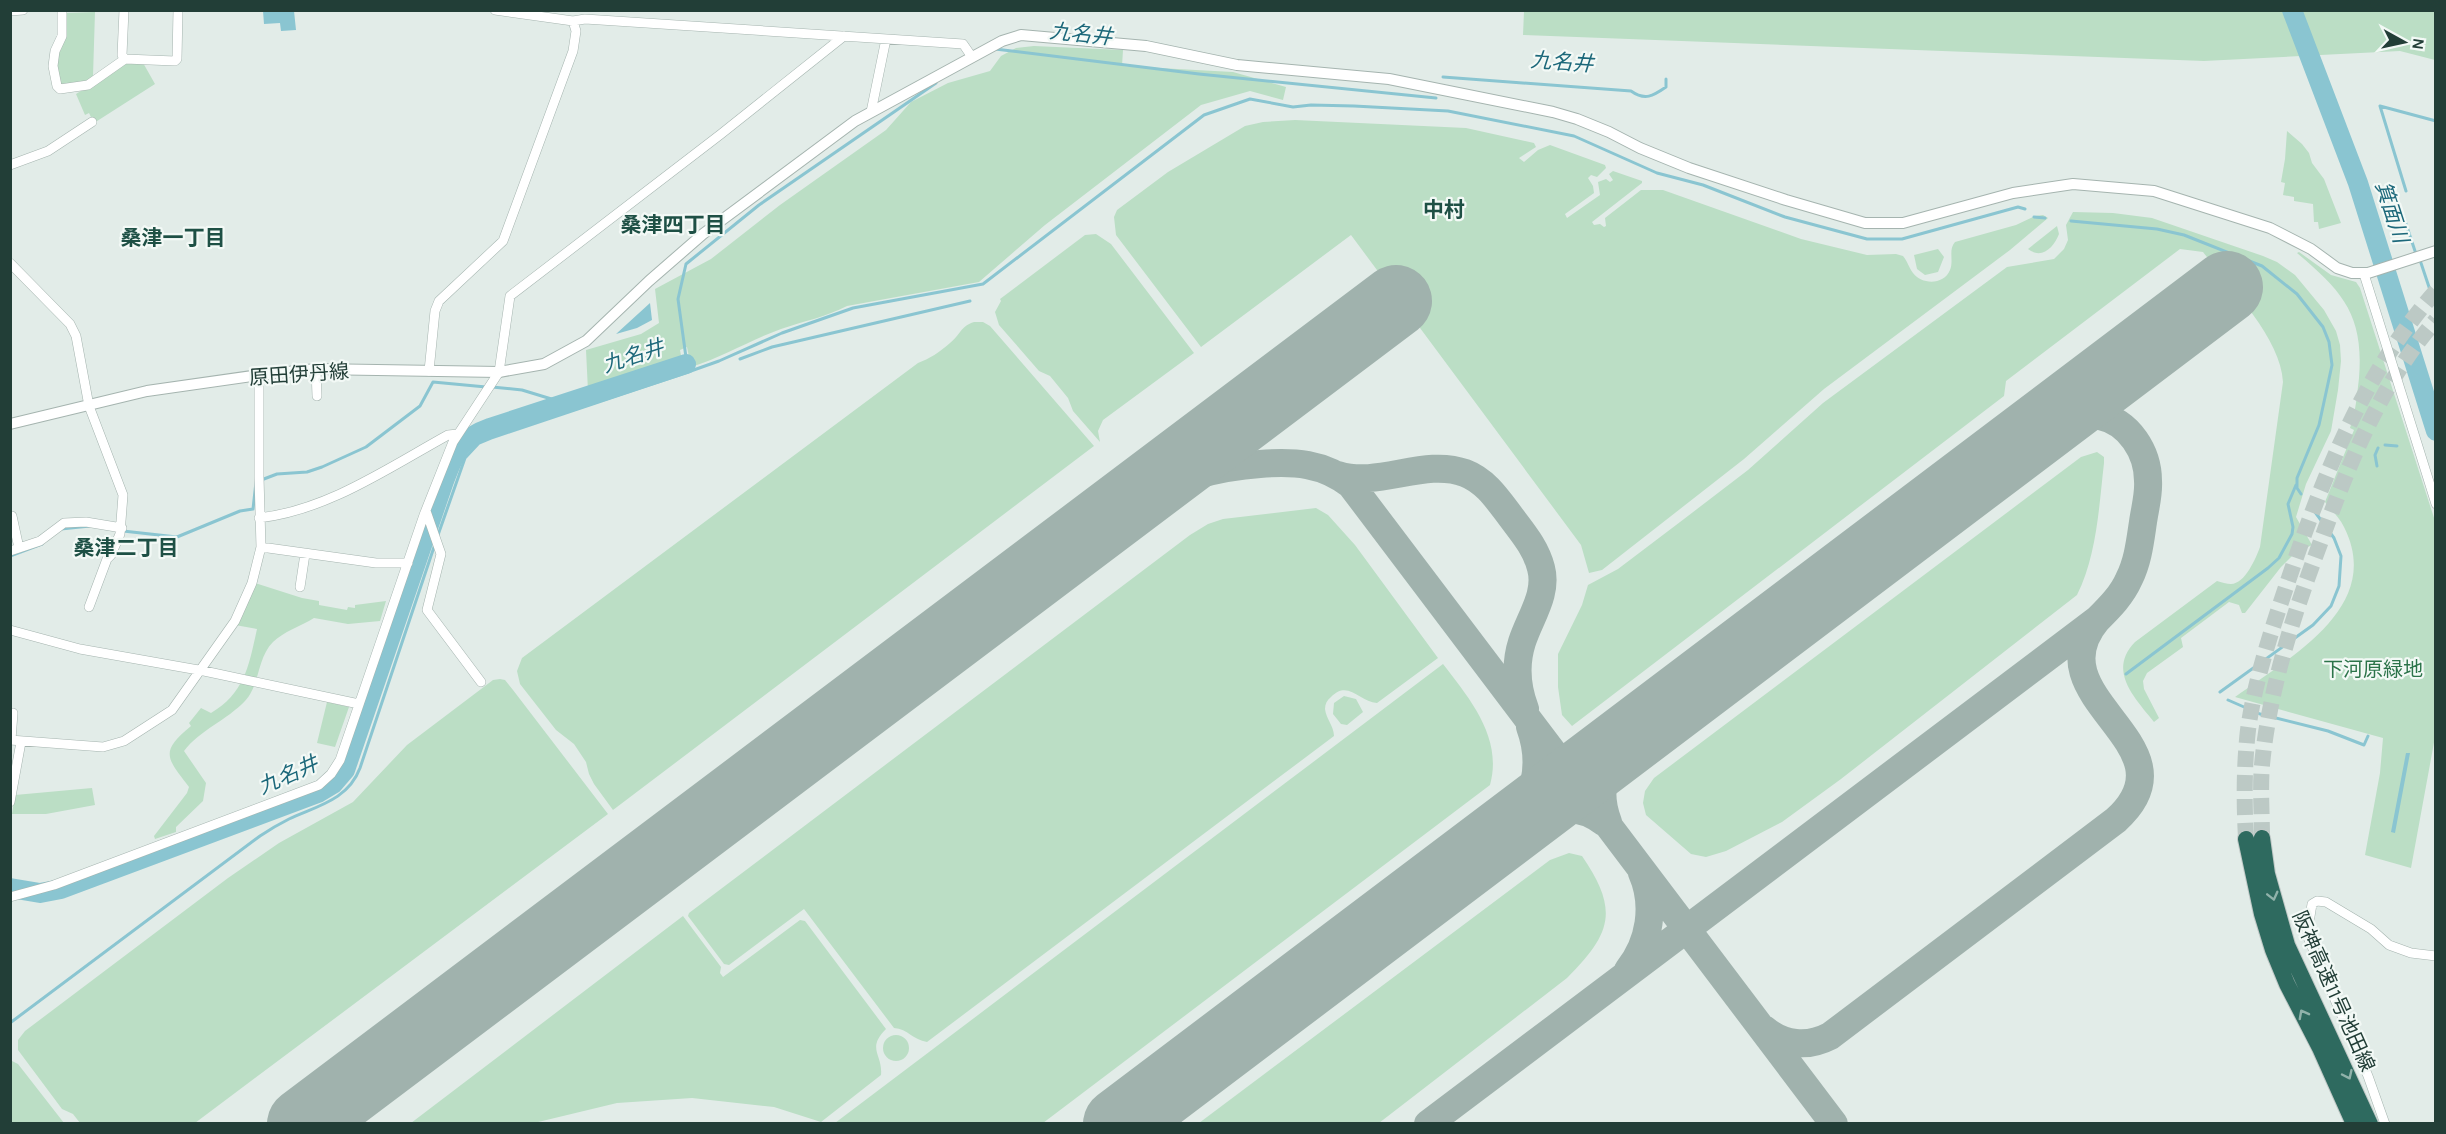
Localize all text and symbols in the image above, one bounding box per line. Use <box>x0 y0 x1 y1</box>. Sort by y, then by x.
north arrow <box>2374 12 2434 72</box>
water label: 九名井 <box>1048 19 1116 49</box>
text: N <box>2408 37 2429 51</box>
water label: 九名井 <box>1530 48 1596 76</box>
water label: 箕面川 <box>2371 178 2414 248</box>
district label: 中村 <box>1423 198 1465 222</box>
district label: 桑津四丁目 <box>621 213 726 237</box>
district label: 桑津一丁目 <box>121 226 226 250</box>
water label: 九名井 <box>599 334 669 377</box>
street label: 原田伊丹線 <box>248 360 350 389</box>
district label: 桑津二丁目 <box>74 536 179 560</box>
park label: 下河原緑地 <box>2323 658 2423 681</box>
water label: 九名井 <box>254 750 323 799</box>
one-way arrow <box>2265 890 2278 900</box>
street label: 阪神高速11号池田線 <box>2288 907 2379 1075</box>
one-way arrow <box>2298 1009 2310 1020</box>
one-way arrow <box>2340 1069 2352 1080</box>

